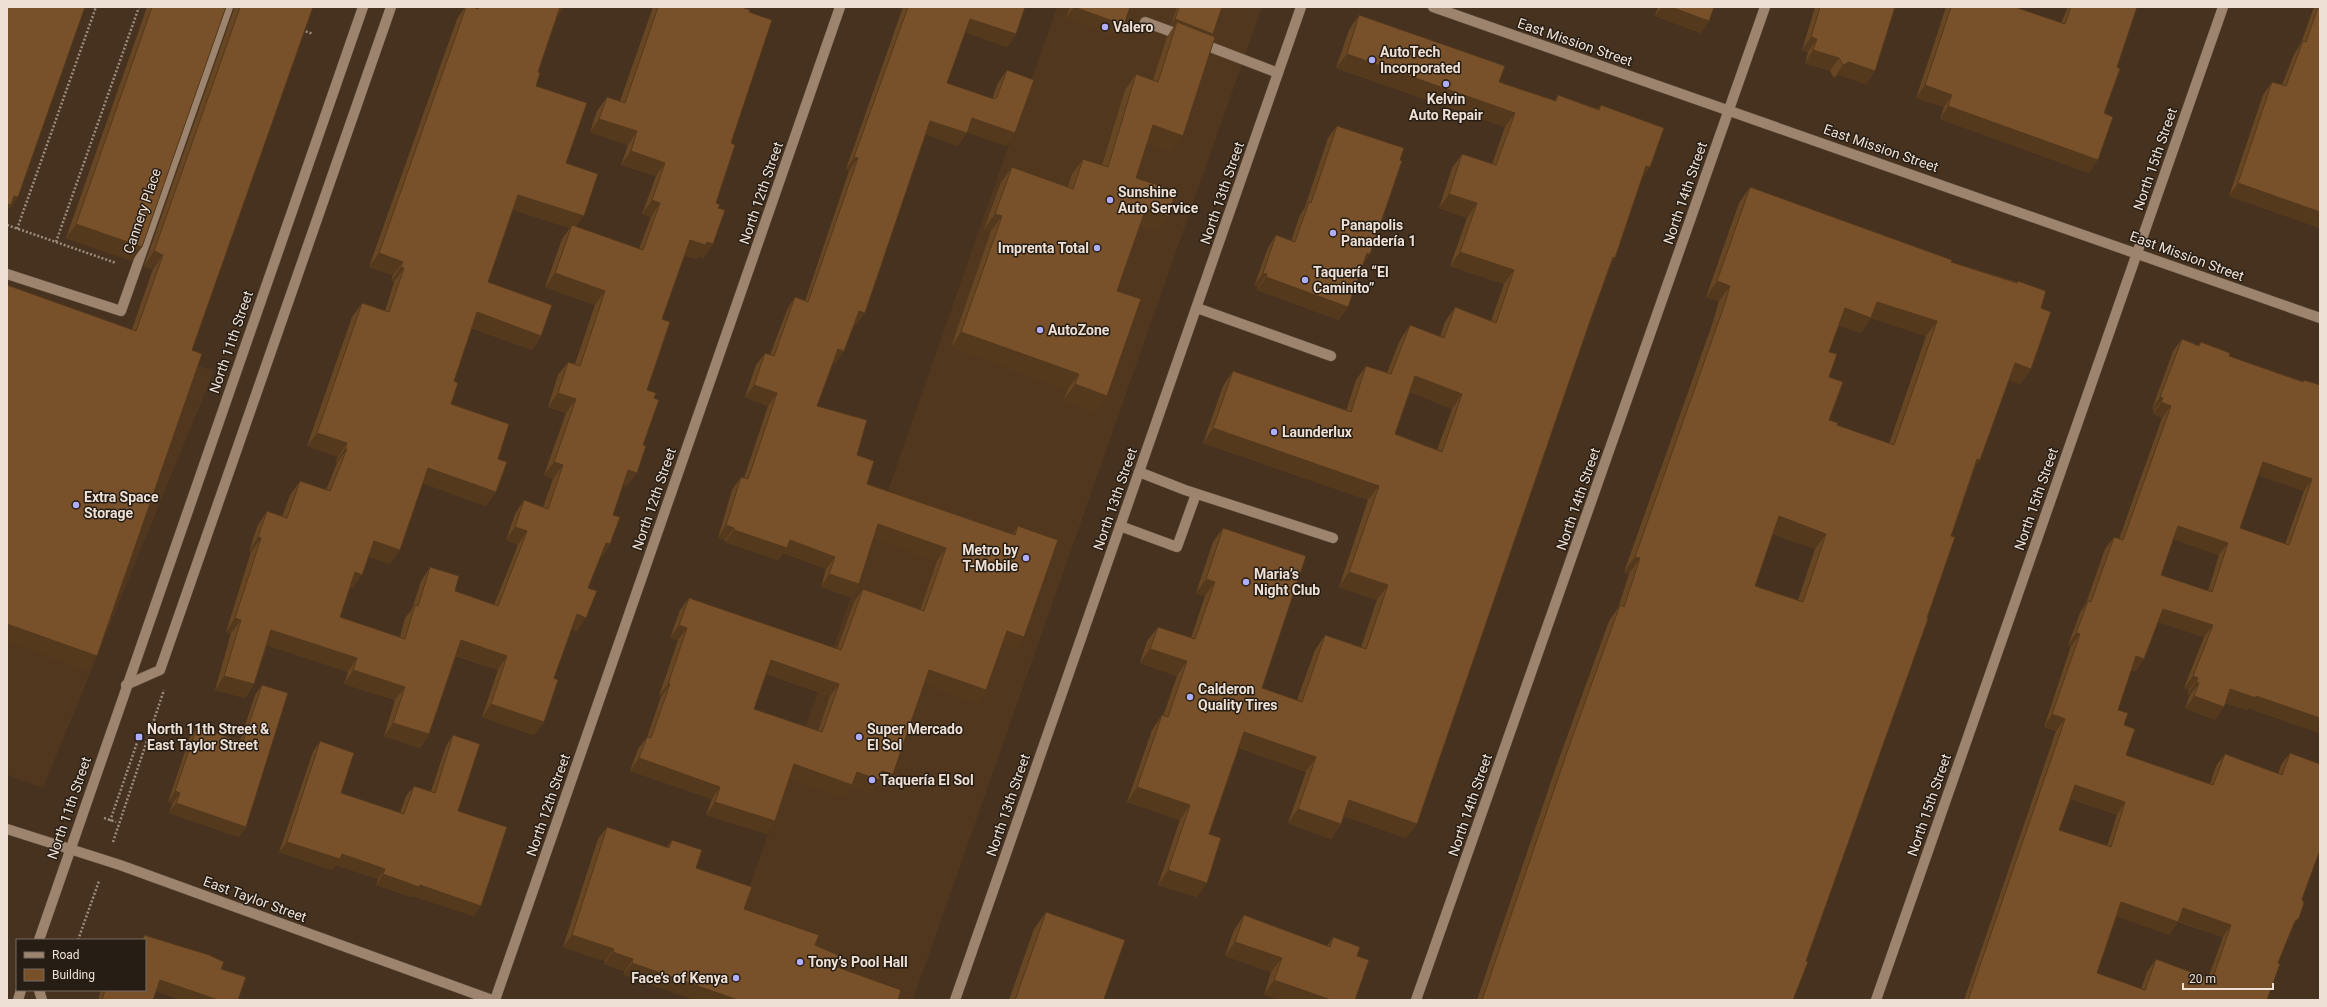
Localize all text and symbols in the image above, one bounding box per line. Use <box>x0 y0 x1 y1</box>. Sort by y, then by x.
street label: East Mission Street <box>1515 15 1635 69</box>
place label: Valero <box>1113 19 1154 35</box>
marker: Valero <box>1100 22 1110 32</box>
place label: AutoTech Incorporated <box>1380 44 1461 76</box>
marker: AutoTech Incorporated <box>1367 55 1377 65</box>
marker: Kelvin Auto Repair <box>1441 79 1451 89</box>
place label: Kelvin Auto Repair <box>1409 91 1483 123</box>
street label: North 15th Street <box>2130 105 2180 212</box>
street label: East Mission Street <box>1821 121 1941 175</box>
street label: North 12th Street <box>736 139 786 246</box>
street label: North 13th Street <box>1197 139 1247 246</box>
street label: North 14th Street <box>1660 139 1710 246</box>
street label: Cannery Place <box>120 166 164 256</box>
place label: Sunshine Auto Service <box>1118 184 1199 216</box>
marker: Sunshine Auto Service <box>1105 195 1115 205</box>
place label: Panapolis Panadería 1 <box>1341 217 1416 249</box>
marker: Panapolis Panadería 1 <box>1328 228 1338 238</box>
street label: East Mission Street <box>2128 228 2247 284</box>
place label: Imprenta Total <box>998 240 1089 256</box>
marker: Imprenta Total <box>1092 243 1102 253</box>
place label: Taquería “El Caminito” <box>1313 264 1389 296</box>
marker: Taquería “El Caminito” <box>1300 275 1310 285</box>
street label: North 11th Street <box>206 288 256 395</box>
place label: AutoZone <box>1048 322 1110 338</box>
marker: AutoZone <box>1035 325 1045 335</box>
place label: Launderlux <box>1282 424 1353 440</box>
marker: Launderlux <box>1269 427 1279 437</box>
street label: North 12th Street <box>629 445 679 552</box>
street label: North 13th Street <box>1090 445 1140 552</box>
street label: North 14th Street <box>1553 445 1603 552</box>
street label: North 15th Street <box>2011 445 2061 552</box>
place label: Extra Space Storage <box>84 489 159 521</box>
marker: Extra Space Storage <box>71 500 81 510</box>
place label: Metro by T-Mobile <box>962 542 1019 574</box>
marker: Metro by T-Mobile <box>1021 553 1031 563</box>
place label: Maria’s Night Club <box>1254 566 1320 598</box>
marker: Maria’s Night Club <box>1241 577 1251 587</box>
place label: Calderon Quality Tires <box>1198 681 1277 713</box>
marker: Calderon Quality Tires <box>1185 692 1195 702</box>
place label: North 11th Street & East Taylor Street <box>147 721 270 753</box>
place label: Super Mercado El Sol <box>867 721 963 753</box>
marker: North 11th Street & East Taylor Street <box>134 732 144 742</box>
marker: Super Mercado El Sol <box>854 732 864 742</box>
street label: North 12th Street <box>523 751 573 858</box>
street label: North 13th Street <box>983 751 1033 858</box>
street label: North 14th Street <box>1445 751 1495 858</box>
street label: North 15th Street <box>1904 751 1954 858</box>
street label: North 11th Street <box>44 754 94 861</box>
place label: Taquería El Sol <box>880 772 974 788</box>
marker: Taquería El Sol <box>867 775 877 785</box>
street label: East Taylor Street <box>201 873 309 925</box>
legend <box>16 939 146 991</box>
text: Road <box>52 948 80 962</box>
place label: Tony’s Pool Hall <box>808 954 908 970</box>
marker: Tony’s Pool Hall <box>795 957 805 967</box>
scale bar <box>2183 965 2273 991</box>
text: Building <box>52 968 95 982</box>
place label: Face’s of Kenya <box>631 970 728 986</box>
text: 20 m <box>2189 972 2216 986</box>
marker: Face’s of Kenya <box>731 973 741 983</box>

